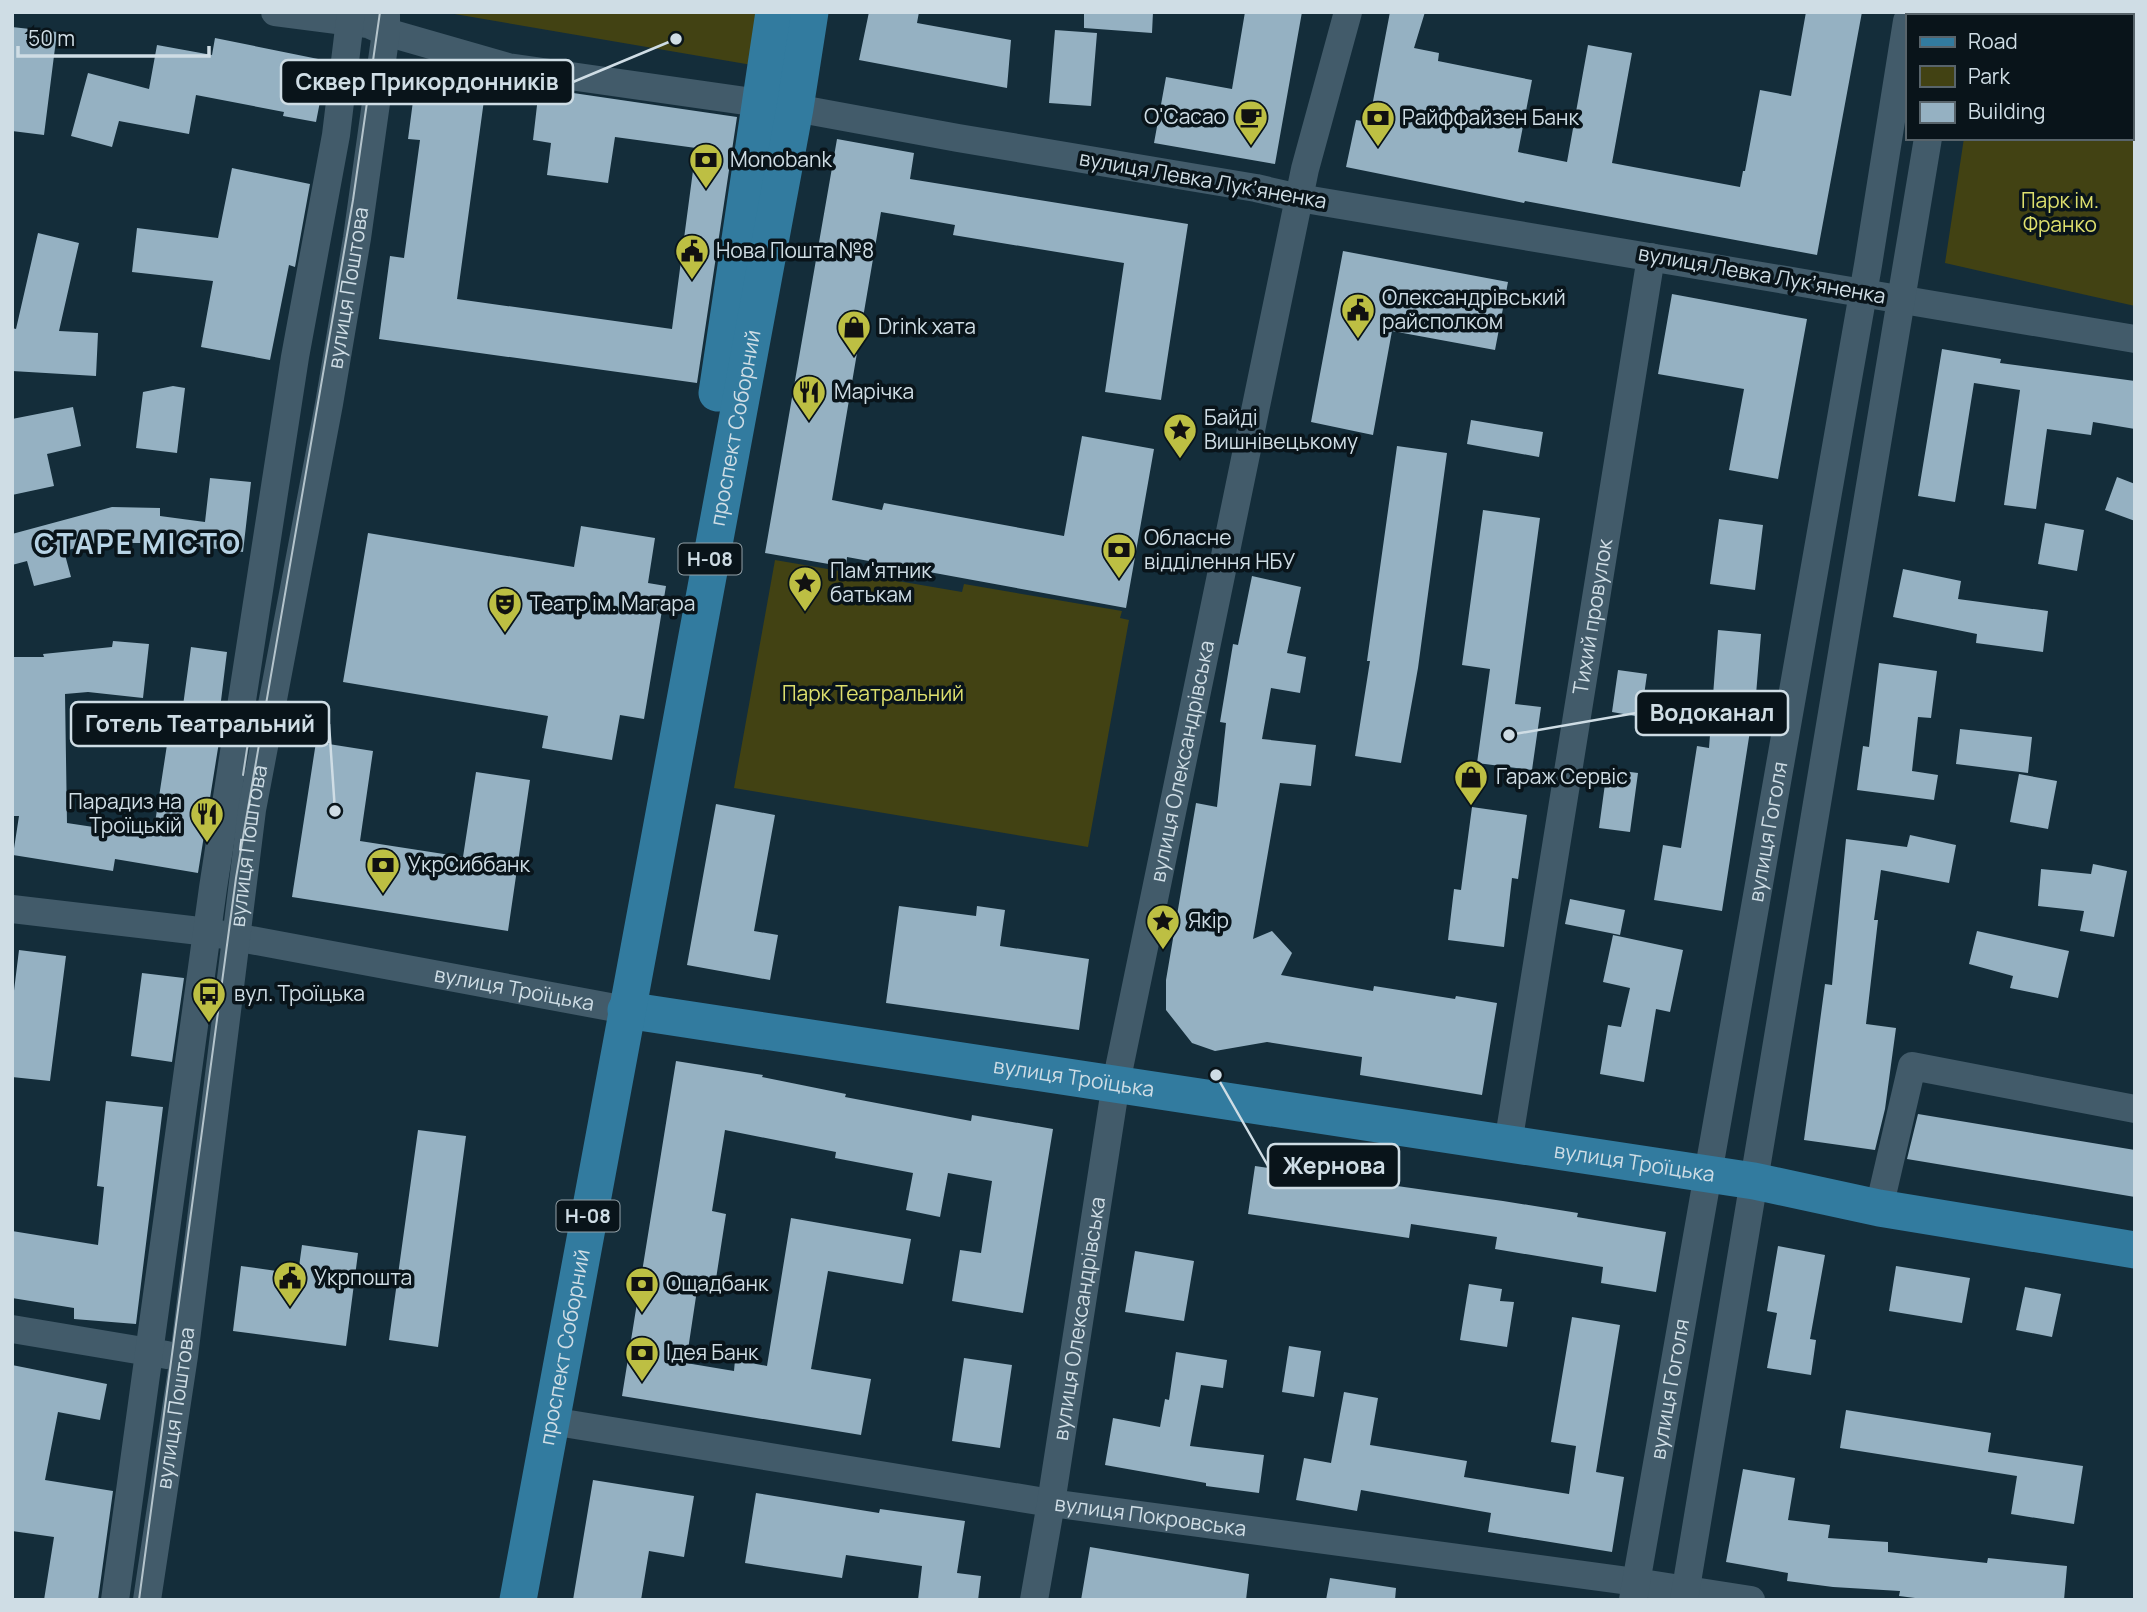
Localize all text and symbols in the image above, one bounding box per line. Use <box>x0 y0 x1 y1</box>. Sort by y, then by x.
scale bar <box>18 14 208 58</box>
legend <box>1906 14 2133 140</box>
text: 50 m <box>28 24 75 52</box>
text: Road <box>1968 27 2018 55</box>
callout: Сквер Прикордонників <box>281 60 573 104</box>
text: Park <box>1968 62 2010 90</box>
text: Сквер Прикордонників <box>295 65 559 97</box>
text: Building <box>1968 97 2045 125</box>
cafe icon: O'Cacao <box>1232 98 1270 147</box>
bank icon: Райффайзен Банк <box>1359 99 1397 148</box>
place label: O'Cacao <box>1144 102 1226 130</box>
place label: Райффайзен Банк <box>1402 103 1579 131</box>
bank icon: Monobank <box>687 141 725 190</box>
street label: вулиця Левка Лукʼяненка <box>1077 143 1329 215</box>
place label: Monobank <box>730 145 832 173</box>
park label: Парк ім. Франко <box>2021 186 2099 238</box>
street label: вулиця Поштова <box>320 205 374 371</box>
public building icon: Нова Пошта №8 <box>673 232 711 281</box>
place label: Нова Пошта №8 <box>716 236 874 264</box>
street label: вулиця Левка Лукʼяненка <box>1636 238 1888 310</box>
place label: Олександрівський райсполком <box>1382 283 1566 335</box>
public building icon: Олександрівський райсполком <box>1339 291 1377 340</box>
shop icon: Drink хата <box>835 308 873 357</box>
place label: Drink хата <box>878 312 976 340</box>
street label: проспект Соборний <box>703 328 767 528</box>
restaurant icon: Марічка <box>790 373 828 422</box>
place label: Марічка <box>834 377 914 405</box>
place label: Байді Вишнівецькому <box>1204 403 1358 455</box>
place icon: Байді Вишнівецькому <box>1161 411 1199 460</box>
place label: Обласне відділення НБУ <box>1144 523 1295 575</box>
district label: СТАРЕ МІСТО <box>34 524 242 562</box>
bank icon: Обласне відділення НБУ <box>1100 531 1138 580</box>
street label: Тихий провулок <box>1566 536 1618 697</box>
road number: Н-08 <box>678 544 742 574</box>
place label: Пам'ятник батькам <box>830 556 932 608</box>
place icon: Пам'ятник батькам <box>786 564 824 613</box>
theatre icon: Театр ім. Магара <box>486 585 524 634</box>
place label: Театр ім. Магара <box>530 589 695 617</box>
street label: вулиця Олександрівська <box>1143 638 1220 885</box>
park label: Парк Театральний <box>782 679 964 707</box>
callout: Водоканал <box>1636 691 1788 735</box>
text: Водоканал <box>1650 696 1774 728</box>
callout: Готель Театральний <box>71 702 329 746</box>
text: Готель Театральний <box>85 707 315 739</box>
shop icon: Гараж Сервіс <box>1452 758 1490 807</box>
street label: вулиця Гоголя <box>1741 759 1793 904</box>
street label: вулиця Поштова <box>223 762 273 928</box>
place label: Гараж Сервіс <box>1496 762 1628 790</box>
place label: Парадиз на Троїцькій <box>68 787 182 839</box>
restaurant icon: Парадиз на Троїцькій <box>188 795 226 844</box>
bank icon: УкрСиббанк <box>364 846 402 895</box>
place label: УкрСиббанк <box>408 850 530 878</box>
place icon: Якір <box>1144 902 1182 951</box>
place label: Якір <box>1188 906 1229 934</box>
street label: вулиця Троїцька <box>432 960 597 1017</box>
bus stop icon: вул. Троїцька <box>190 975 228 1024</box>
place label: вул. Троїцька <box>234 979 365 1007</box>
street label: вулиця Троїцька <box>992 1051 1156 1103</box>
street label: вулиця Троїцька <box>1552 1136 1717 1188</box>
callout: Жернова <box>1268 1144 1399 1188</box>
text: Жернова <box>1282 1149 1386 1181</box>
street label: вулиця Олександрівська <box>1046 1195 1111 1442</box>
road number: Н-08 <box>556 1200 620 1232</box>
street label: проспект Соборний <box>532 1247 596 1447</box>
public building icon: Укрпошта <box>271 1259 309 1308</box>
place label: Укрпошта <box>314 1263 412 1291</box>
bank icon: Ощадбанк <box>623 1265 661 1314</box>
place label: Ощадбанк <box>666 1269 769 1297</box>
street label: вулиця Гоголя <box>1643 1317 1695 1462</box>
street label: вулиця Поштова <box>149 1325 200 1491</box>
bank icon: Ідея Банк <box>623 1334 661 1383</box>
place label: Ідея Банк <box>666 1338 759 1366</box>
street label: вулиця Покровська <box>1053 1489 1248 1542</box>

